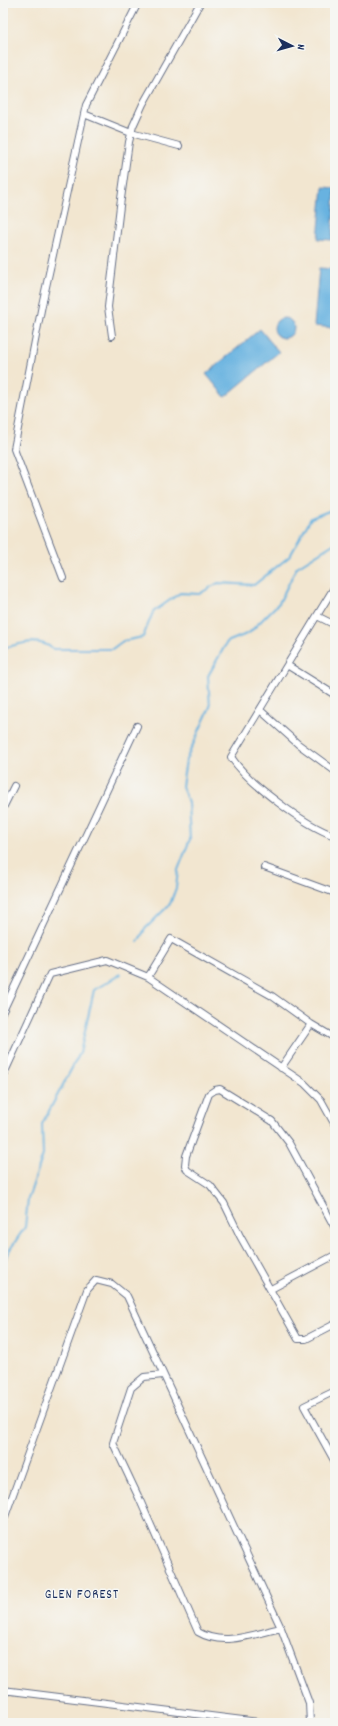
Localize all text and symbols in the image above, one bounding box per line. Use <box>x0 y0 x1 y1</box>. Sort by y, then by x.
north arrow <box>272 26 312 66</box>
text: N <box>292 43 308 51</box>
district label: GLEN FOREST <box>45 1586 119 1605</box>

